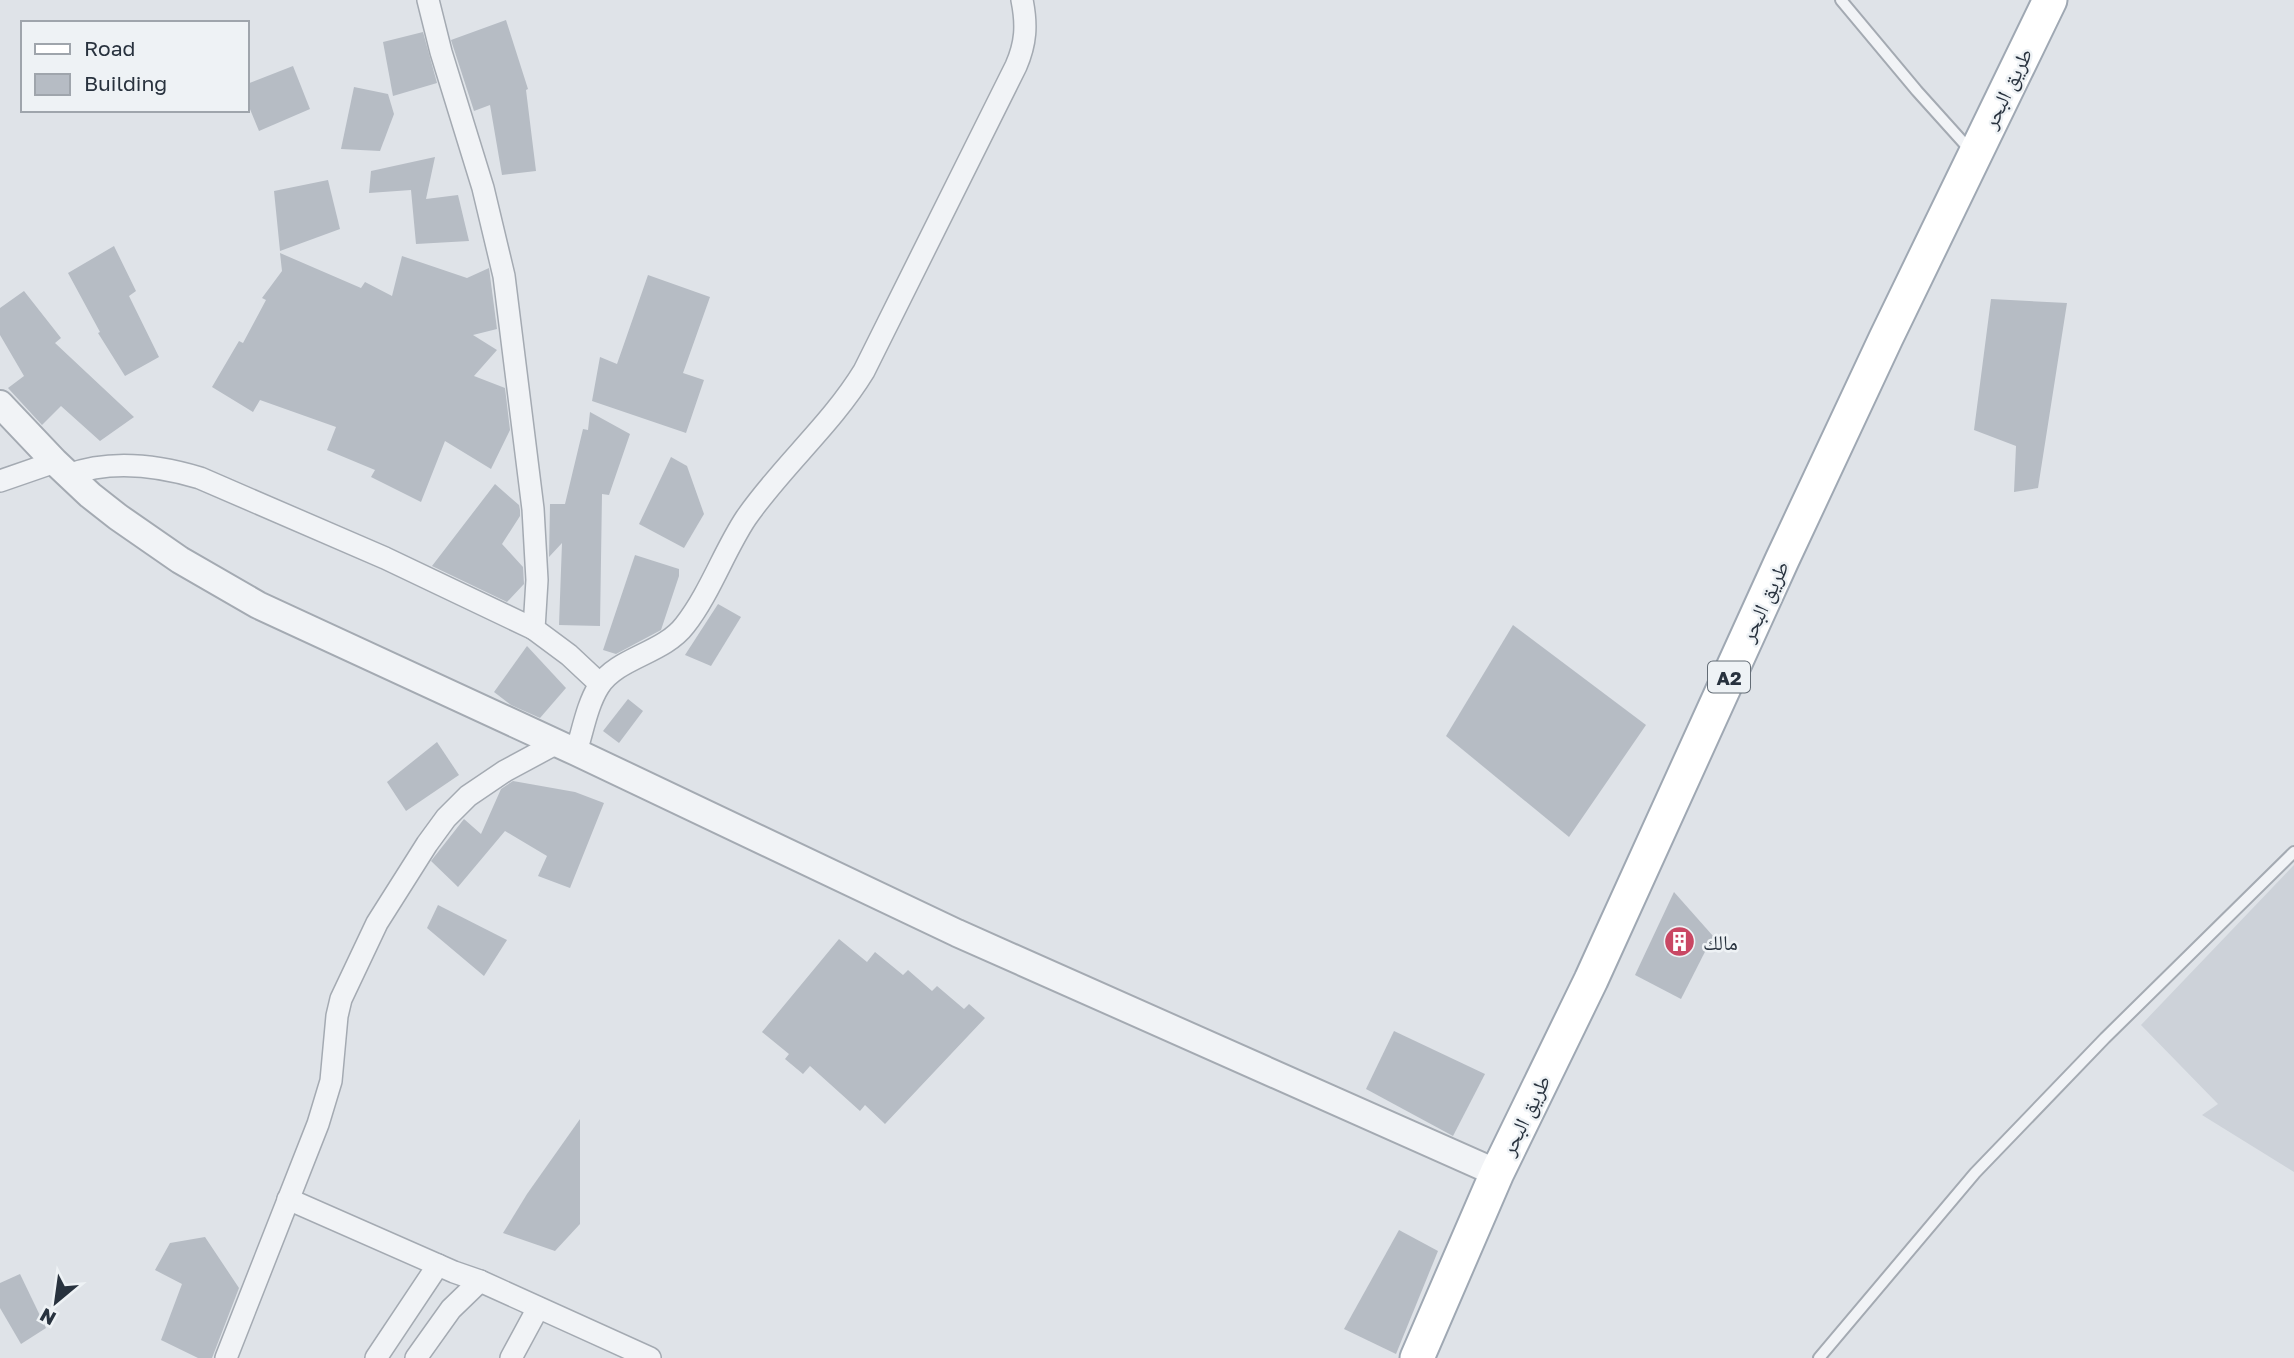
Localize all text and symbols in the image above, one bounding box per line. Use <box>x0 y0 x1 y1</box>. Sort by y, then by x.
legend <box>21 21 248 112</box>
text: Road <box>84 35 135 61</box>
street label: طريق البحر <box>1976 43 2039 134</box>
text: Building <box>84 70 167 96</box>
street label: طريق البحر <box>1734 556 1795 647</box>
road number: A2 <box>1708 662 1750 692</box>
building icon: مالك <box>1663 925 1697 959</box>
place label: مالك <box>1703 929 1738 955</box>
street label: طريق البحر <box>1494 1070 1557 1161</box>
north arrow <box>21 1267 91 1337</box>
text: N <box>36 1304 59 1331</box>

